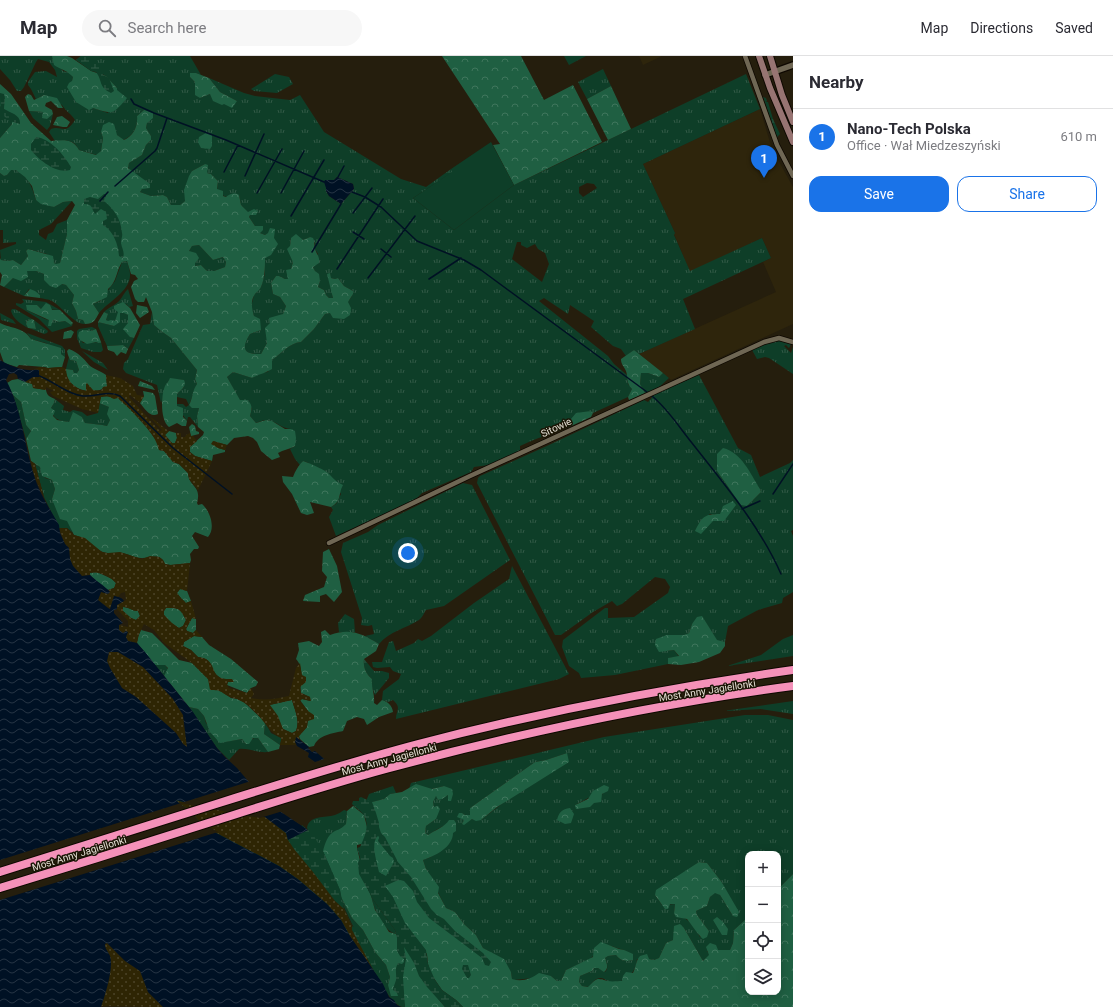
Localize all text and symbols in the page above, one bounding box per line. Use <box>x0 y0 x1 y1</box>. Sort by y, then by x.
search box <box>82 10 362 46</box>
text: Map <box>20 16 58 39</box>
icon: search <box>96 17 118 39</box>
text: Search here <box>128 19 206 37</box>
text: Map <box>921 20 948 36</box>
text: Directions <box>970 20 1033 36</box>
text: Saved <box>1055 20 1093 36</box>
text: Nearby <box>809 72 864 92</box>
text: Nano-Tech Polska <box>847 120 971 138</box>
text: 1 <box>818 129 826 144</box>
text: 610 m <box>1060 129 1097 144</box>
text: Office · Wał Miedzeszyński <box>847 138 1001 153</box>
pin: 1 <box>751 145 777 178</box>
button: Save <box>809 176 949 212</box>
button: Share <box>957 176 1097 212</box>
street label: Sitowie <box>539 416 573 439</box>
your location <box>398 543 418 563</box>
street label: Most Anny Jagiellonki <box>658 677 756 704</box>
street label: Most Anny Jagiellonki <box>340 741 438 777</box>
street label: Most Anny Jagiellonki <box>31 834 128 873</box>
map controls <box>745 851 781 995</box>
button: + <box>745 851 781 887</box>
button: − <box>745 887 781 923</box>
button: locate <box>745 923 781 959</box>
button: layers <box>745 959 781 995</box>

